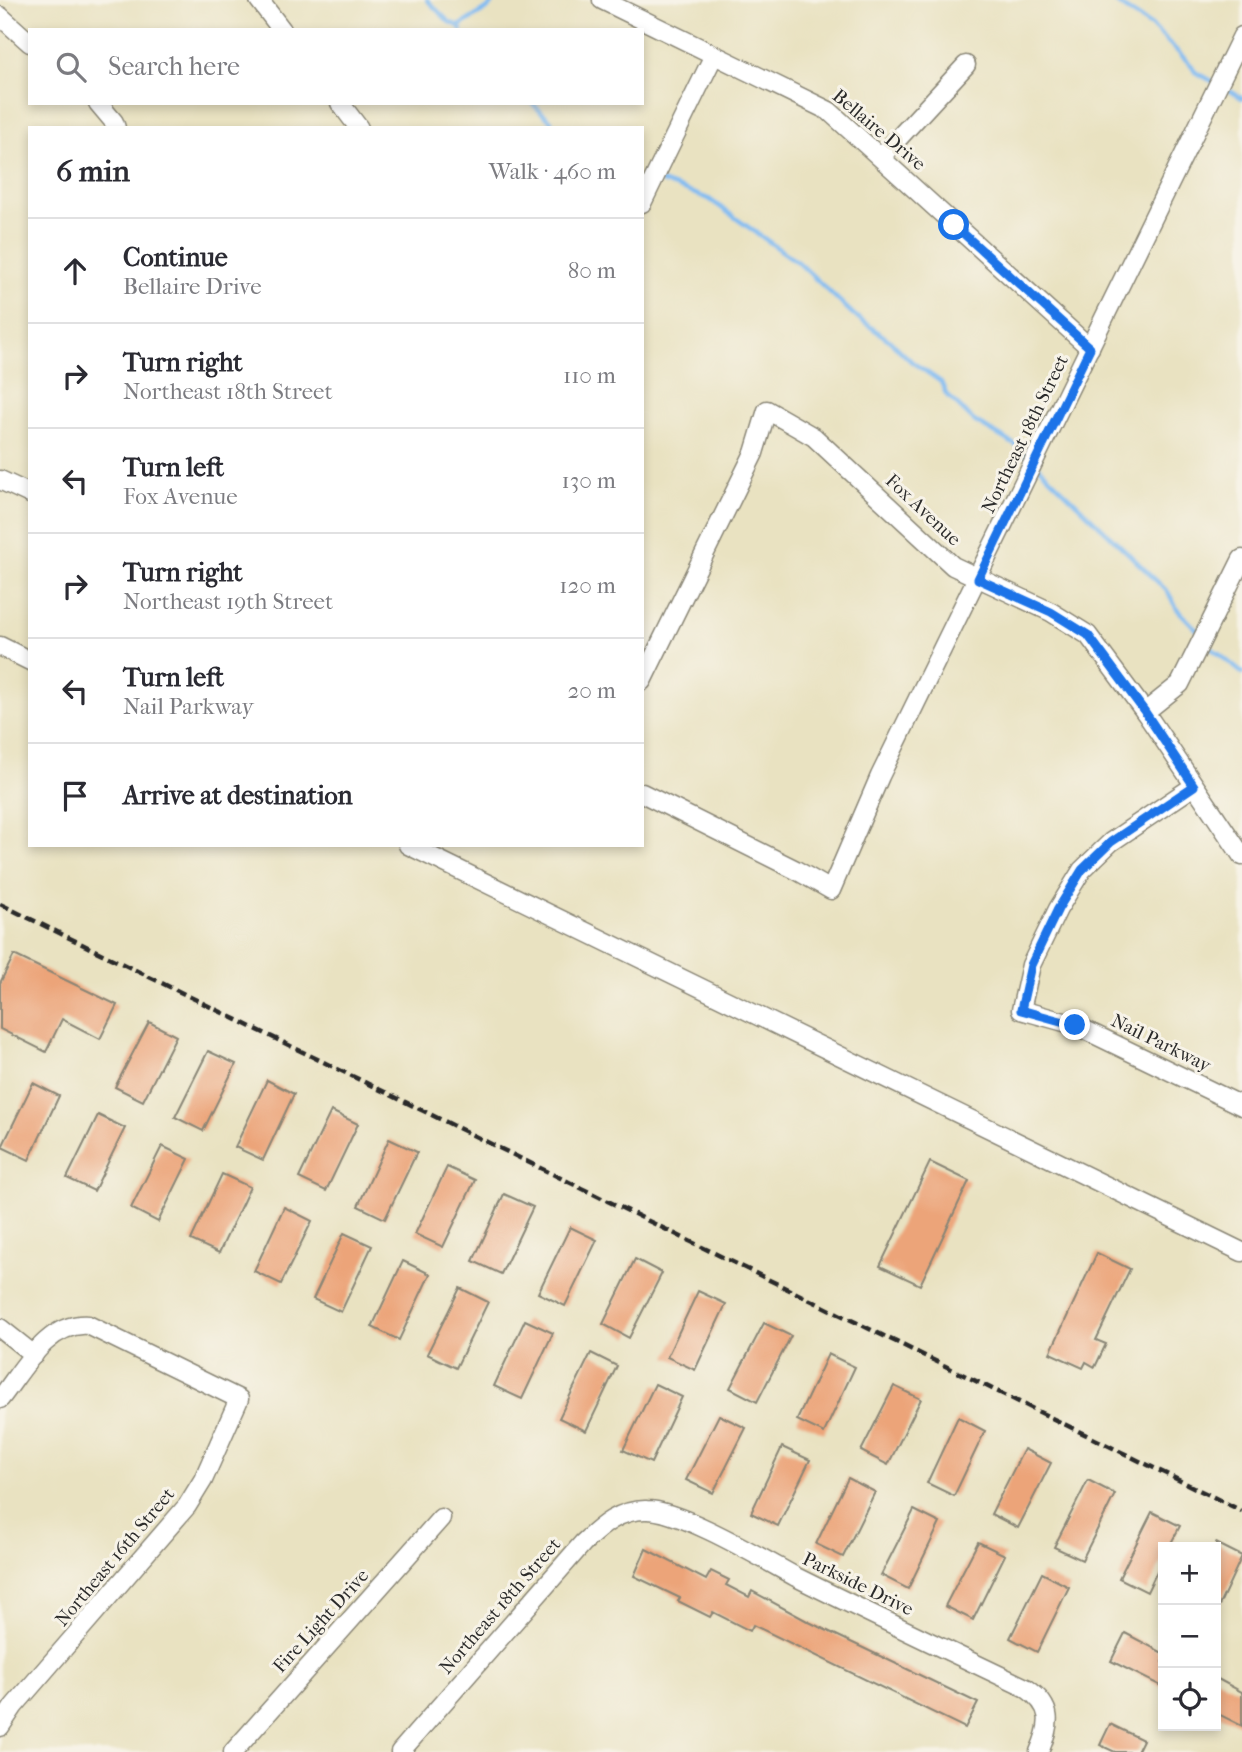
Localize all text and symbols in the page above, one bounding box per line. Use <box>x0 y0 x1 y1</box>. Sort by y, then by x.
search box <box>28 28 644 105</box>
icon: search <box>52 48 90 86</box>
text: Search here <box>108 51 240 82</box>
street label: Bellaire Drive <box>828 85 930 175</box>
text: 6 min <box>56 154 130 189</box>
text: Walk · 460 m <box>489 158 616 185</box>
route start <box>938 209 969 240</box>
text: Continue <box>123 242 228 273</box>
icon: ahead <box>56 252 94 290</box>
text: 80 m <box>568 257 616 284</box>
text: Bellaire Drive <box>123 273 262 300</box>
text: Turn right <box>123 347 243 378</box>
street label: Northeast 18th Street <box>977 351 1073 517</box>
icon: right <box>56 357 94 395</box>
text: 110 m <box>563 362 616 389</box>
text: Northeast 18th Street <box>123 378 333 405</box>
text: Turn left <box>123 452 224 483</box>
icon: left <box>56 462 94 500</box>
text: 130 m <box>562 467 616 494</box>
street label: Fox Avenue <box>881 470 965 550</box>
text: Fox Avenue <box>123 483 238 510</box>
text: Turn right <box>123 557 243 588</box>
icon: right <box>56 567 94 605</box>
text: 120 m <box>559 572 616 599</box>
text: Northeast 19th Street <box>123 588 333 615</box>
text: Turn left <box>123 662 224 693</box>
icon: left <box>56 672 94 710</box>
text: 20 m <box>567 677 616 704</box>
text: Nail Parkway <box>123 693 254 720</box>
icon: arrive <box>56 777 94 815</box>
text: Arrive at destination <box>123 780 353 811</box>
route end <box>1059 1009 1090 1040</box>
street label: Nail Parkway <box>1108 1009 1215 1077</box>
street label: Northeast 16th Street <box>51 1483 179 1631</box>
street label: Northeast 18th Street <box>435 1533 565 1679</box>
map controls <box>1158 1542 1221 1731</box>
button: + <box>1158 1542 1221 1605</box>
street label: Parkside Drive <box>799 1548 917 1620</box>
street label: Fire Light Drive <box>269 1565 373 1677</box>
button: − <box>1158 1605 1221 1668</box>
button: locate <box>1158 1668 1221 1731</box>

